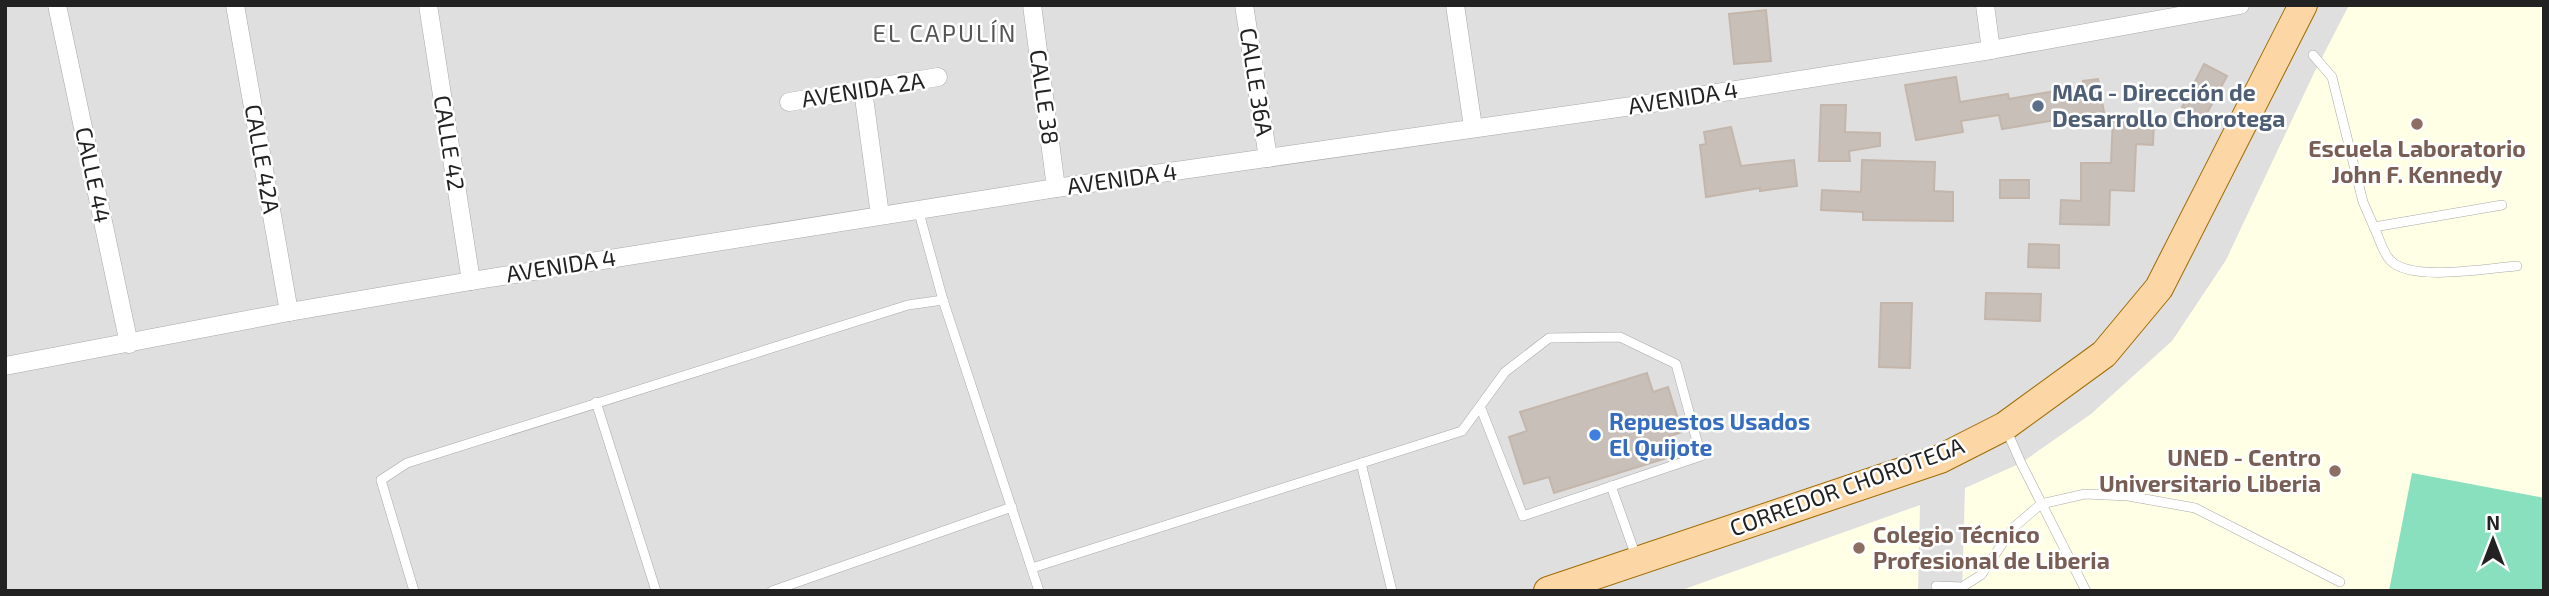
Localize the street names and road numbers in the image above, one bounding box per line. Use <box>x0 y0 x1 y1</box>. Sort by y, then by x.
street label: CALLE 36A <box>1235 26 1279 139</box>
street label: CALLE 38 <box>1024 47 1066 146</box>
street label: AVENIDA 2A <box>799 65 927 113</box>
street label: AVENIDA 4 <box>1626 75 1740 120</box>
street label: CALLE 42 <box>429 93 471 193</box>
street label: CALLE 42A <box>240 102 286 216</box>
street label: CALLE 44 <box>70 124 118 225</box>
street label: AVENIDA 4 <box>1065 156 1179 200</box>
street label: AVENIDA 4 <box>504 243 618 288</box>
street label: CORREDOR CHOROTEGA <box>1726 430 1968 542</box>

